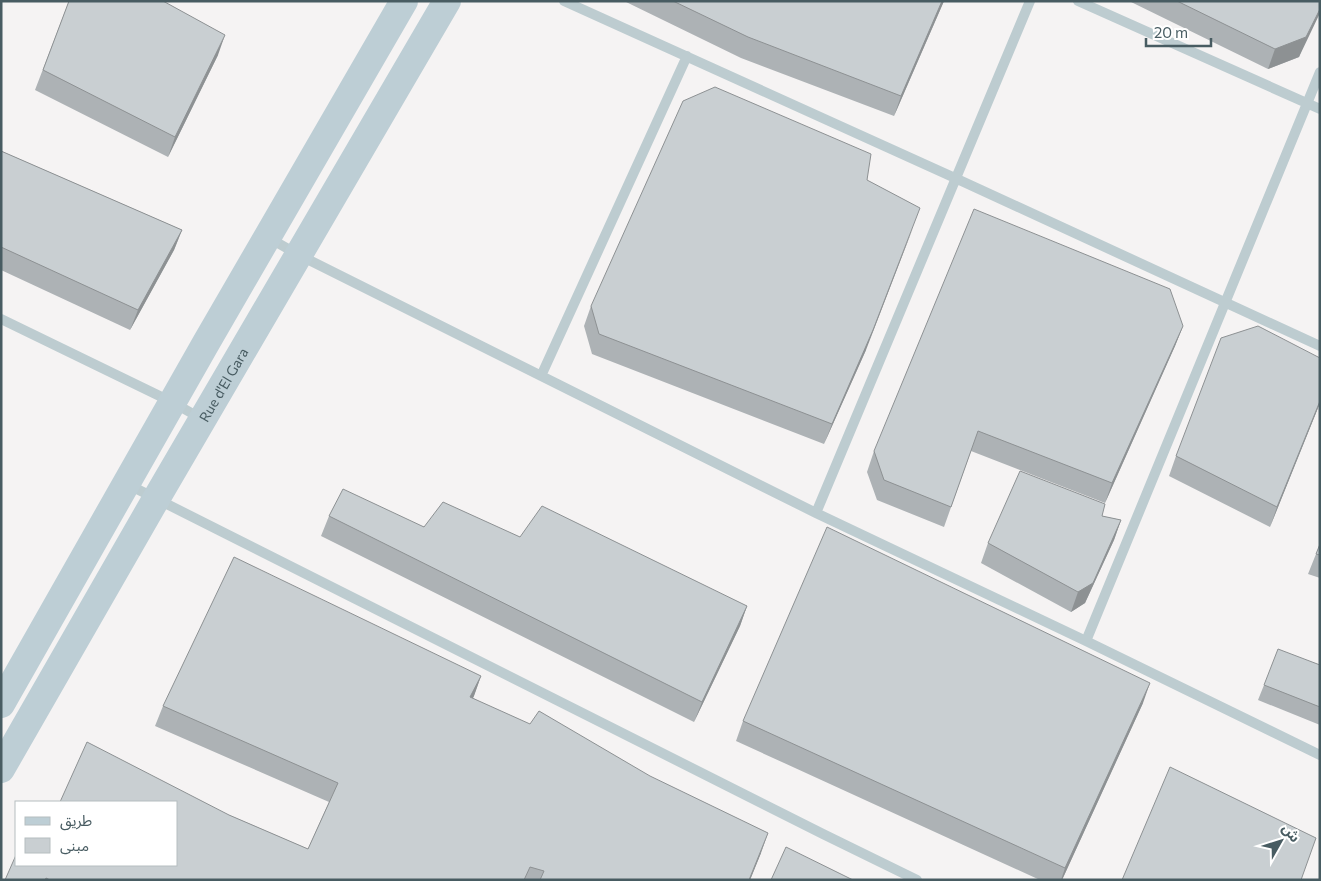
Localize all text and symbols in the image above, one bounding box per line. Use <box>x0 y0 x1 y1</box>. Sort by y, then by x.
scale bar <box>1146 15 1211 47</box>
text: 20 m <box>1154 23 1188 41</box>
street label: Rue d'El Gara <box>195 344 251 425</box>
legend <box>15 801 178 866</box>
text: طريق <box>60 811 92 831</box>
north arrow <box>1256 816 1306 866</box>
text: ش <box>1279 820 1304 845</box>
text: مبنى <box>60 836 89 855</box>

